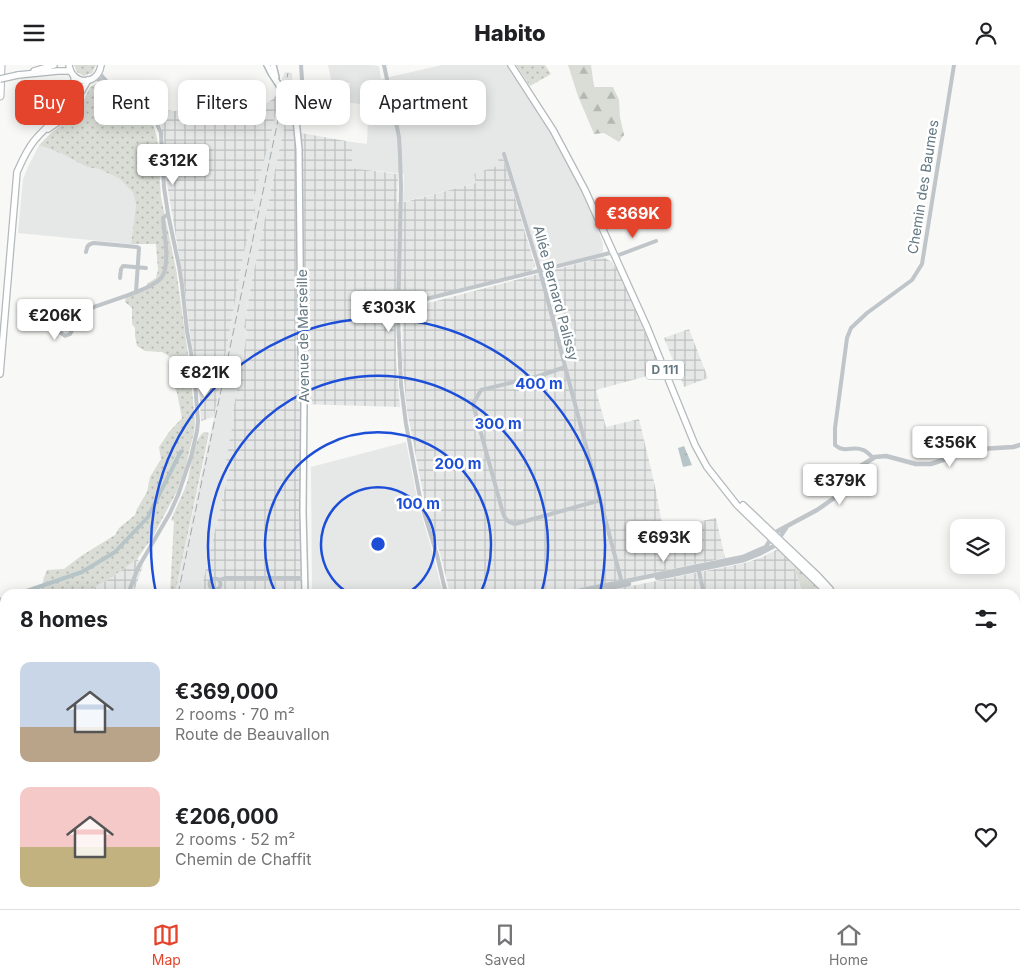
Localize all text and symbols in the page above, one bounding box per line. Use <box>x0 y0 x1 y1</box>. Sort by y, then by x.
icon: menu <box>20 19 48 47</box>
icon: person <box>972 19 1000 47</box>
text: Habito <box>474 20 546 46</box>
chip: Buy <box>15 80 84 125</box>
chip: Rent <box>94 80 168 125</box>
chip: Filters <box>178 80 266 125</box>
chip: New <box>276 80 350 125</box>
chip: Apartment <box>360 80 486 125</box>
street label: Chemin des Baumes <box>903 119 942 255</box>
pin: €312K <box>138 143 208 186</box>
text: €312K <box>148 150 198 170</box>
pin: €369K <box>598 197 668 239</box>
text: €369K <box>606 203 660 223</box>
street label: Allée Bernard Palissy <box>530 223 583 363</box>
street label: Avenue de Marseille <box>293 269 312 403</box>
pin: €303K <box>354 291 424 333</box>
text: €303K <box>362 297 416 317</box>
pin: €206K <box>20 299 90 341</box>
text: €206K <box>28 305 82 325</box>
pin: €821K <box>170 355 240 398</box>
road number: D 111 <box>646 361 684 379</box>
text: €821K <box>180 362 230 382</box>
text: 400 m <box>515 374 563 393</box>
text: 300 m <box>474 414 522 433</box>
pin: €356K <box>915 425 985 468</box>
text: €356K <box>923 432 977 452</box>
text: 200 m <box>435 454 481 473</box>
pin: €379K <box>805 463 875 506</box>
text: €379K <box>814 470 866 490</box>
text: 100 m <box>396 494 440 513</box>
map controls <box>950 519 1005 574</box>
button: layers <box>950 519 1005 574</box>
pin: €693K <box>629 521 699 563</box>
text: €693K <box>637 527 691 547</box>
centre of rings <box>369 535 387 553</box>
icon: filters <box>972 605 1000 633</box>
text: 8 homes <box>20 607 108 632</box>
text: €369,000 <box>175 679 278 704</box>
icon: home <box>60 682 120 742</box>
icon: heart <box>972 698 1000 726</box>
text: 2 rooms · 70 m² <box>175 704 295 724</box>
text: Route de Beauvallon <box>175 724 330 744</box>
text: €206,000 <box>175 804 279 829</box>
icon: home <box>60 807 120 867</box>
icon: heart <box>972 823 1000 851</box>
text: 2 rooms · 52 m² <box>175 829 295 849</box>
text: Chemin de Chaffit <box>175 849 311 869</box>
tab: Map <box>152 921 181 968</box>
tab: Saved <box>484 921 525 968</box>
tab: Home <box>829 921 868 968</box>

